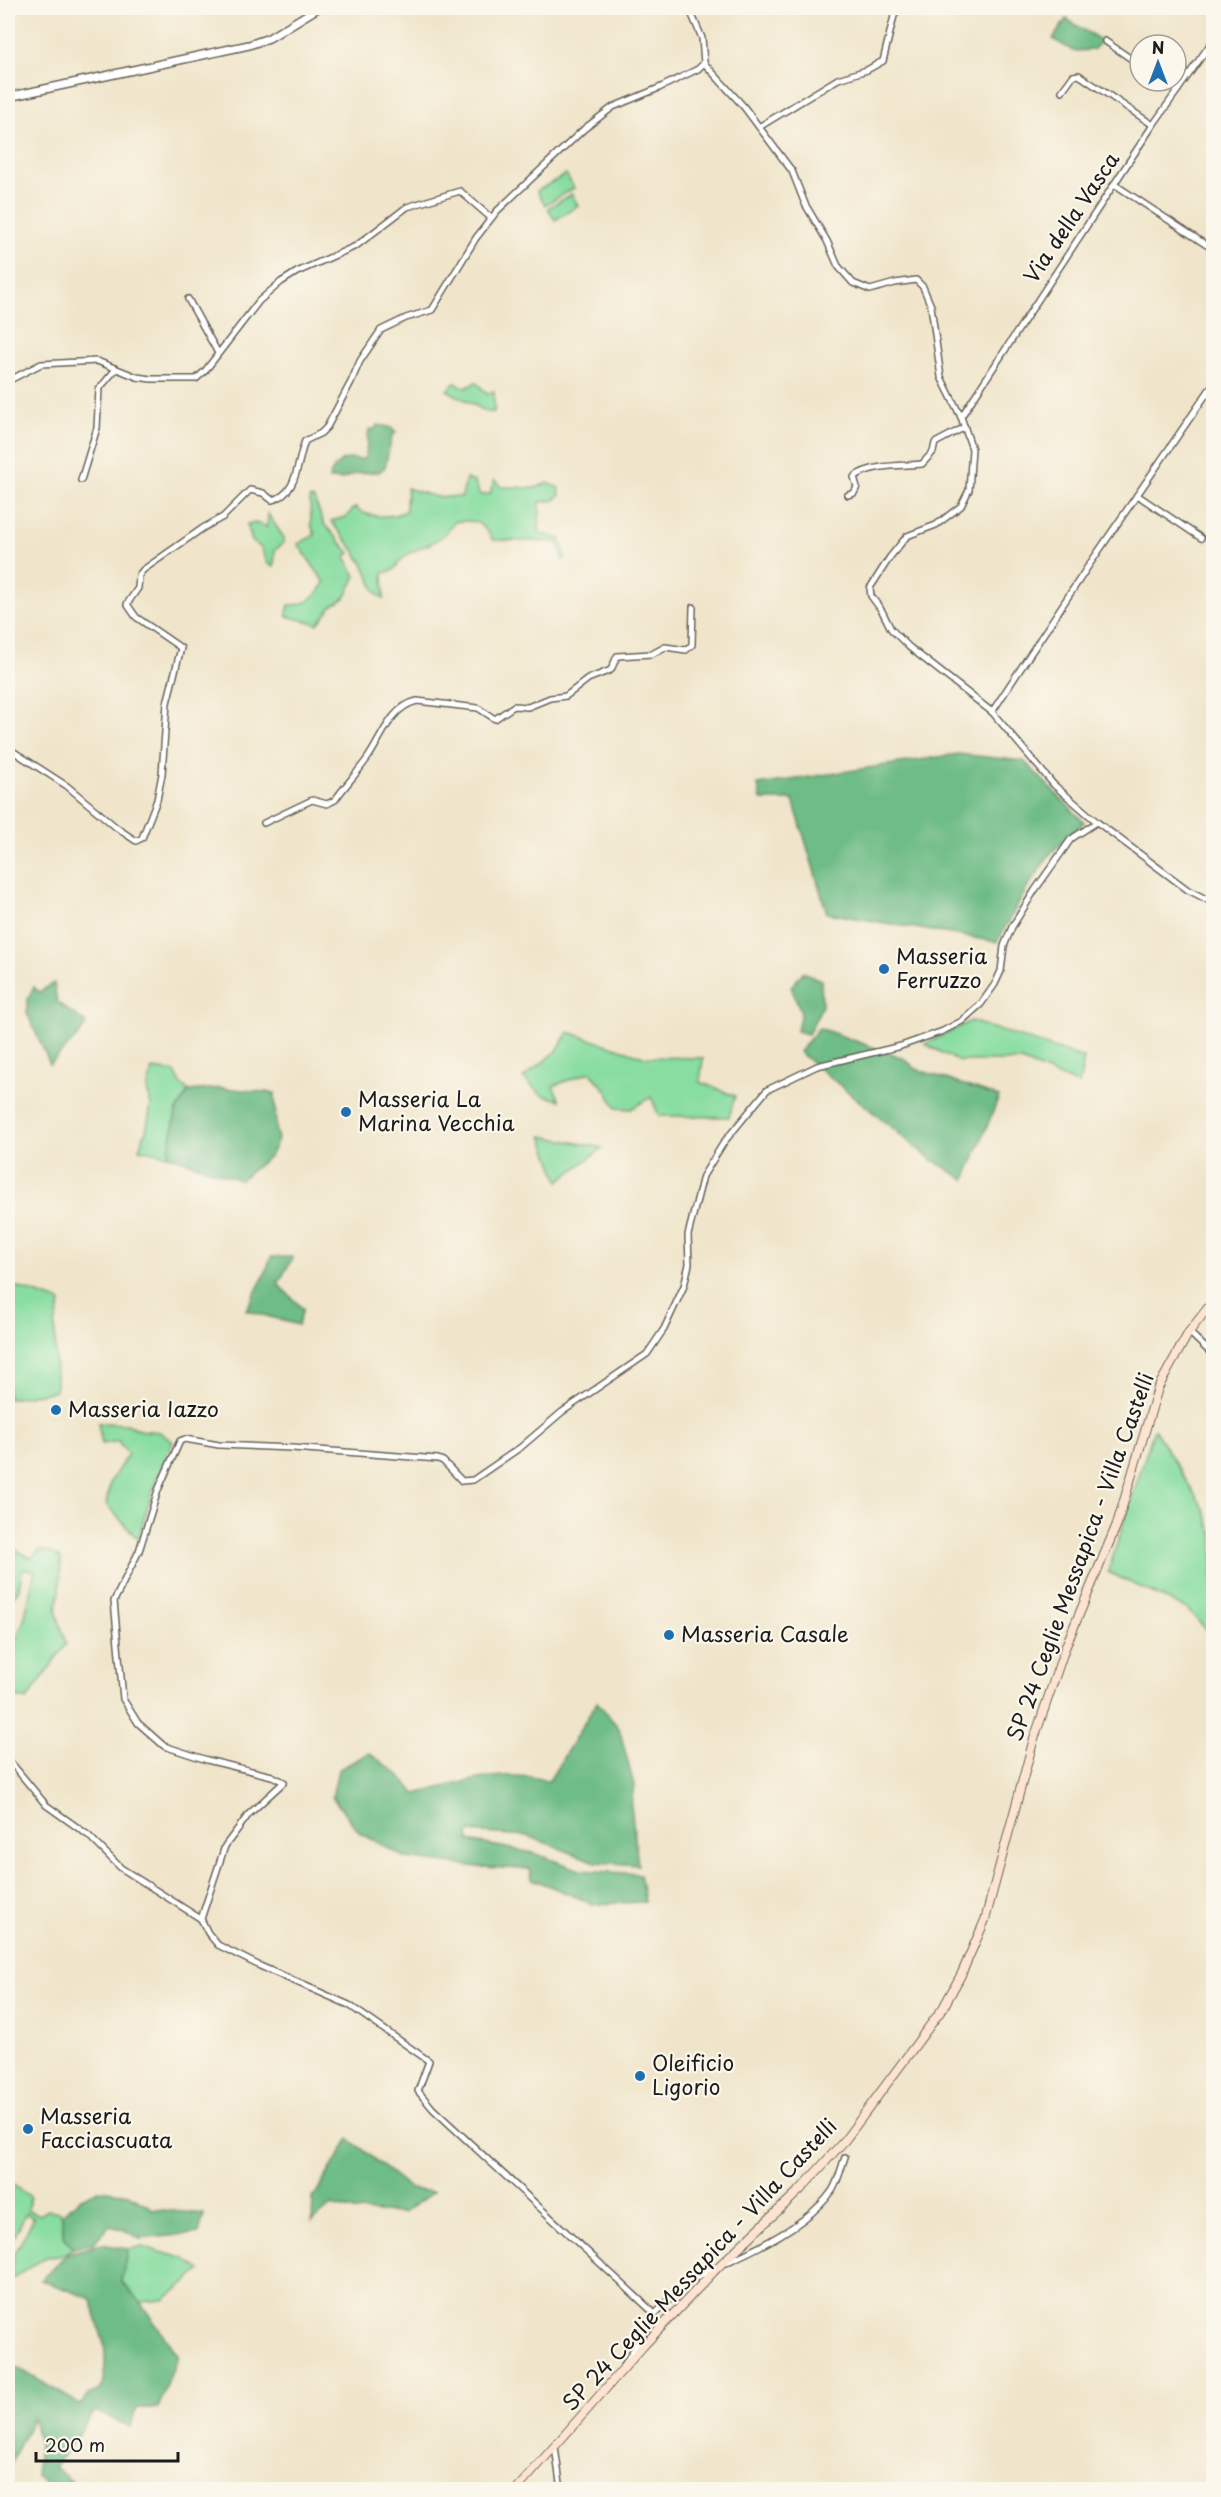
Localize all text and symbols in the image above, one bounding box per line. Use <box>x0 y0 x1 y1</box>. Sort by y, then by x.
north arrow <box>1128 33 1188 93</box>
text: N <box>1152 35 1164 59</box>
street label: Via della Vasca <box>1014 145 1126 289</box>
place label: Masseria Ferruzzo <box>896 939 988 995</box>
marker: Masseria Ferruzzo <box>877 962 891 976</box>
place label: Masseria La Marina Vecchia <box>358 1082 515 1138</box>
marker: Masseria La Marina Vecchia <box>339 1105 353 1119</box>
street label: SP 24 Ceglie Messapica - Villa Castelli <box>997 1368 1161 1745</box>
place label: Masseria Iazzo <box>68 1392 219 1424</box>
marker: Masseria Iazzo <box>49 1403 63 1417</box>
place label: Masseria Casale <box>681 1617 849 1649</box>
marker: Masseria Casale <box>662 1628 676 1642</box>
place label: Oleificio Ligorio <box>652 2046 734 2102</box>
marker: Oleificio Ligorio <box>633 2069 647 2083</box>
place label: Masseria Facciascuata <box>40 2099 173 2155</box>
street label: SP 24 Ceglie Messapica - Villa Castelli <box>554 2110 843 2417</box>
marker: Masseria Facciascuata <box>21 2122 35 2136</box>
scale bar <box>36 2425 178 2463</box>
text: 200 m <box>45 2431 105 2458</box>

